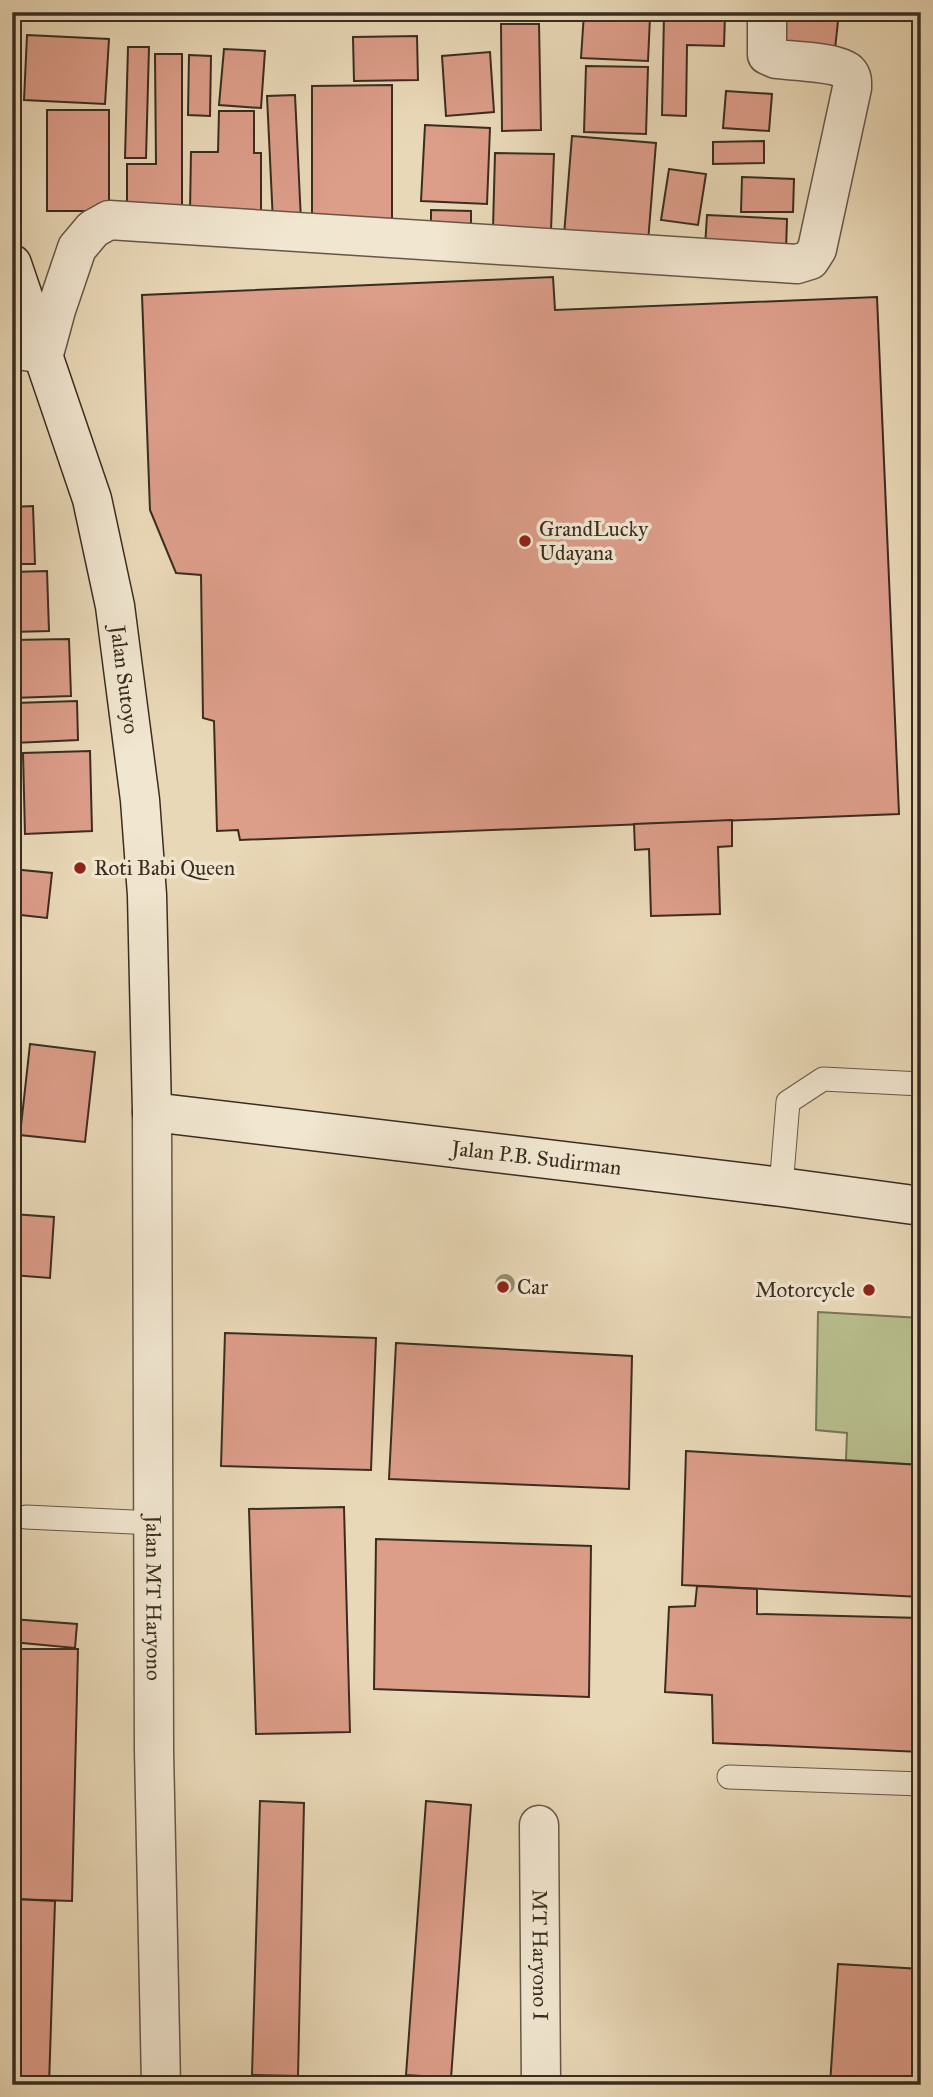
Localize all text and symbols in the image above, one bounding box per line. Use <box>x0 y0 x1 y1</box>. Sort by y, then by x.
place label: GrandLucky Udayana <box>539 516 649 566</box>
marker: GrandLucky Udayana <box>517 533 533 549</box>
street label: Jalan Sutoyo <box>104 622 144 736</box>
place label: Roti Babi Queen <box>94 855 235 881</box>
marker: Roti Babi Queen <box>72 860 88 876</box>
street label: Jalan P.B. Sudirman <box>448 1135 623 1181</box>
place label: Car <box>517 1274 548 1300</box>
place label: Motorcycle <box>755 1277 855 1303</box>
marker: Car <box>495 1279 511 1295</box>
marker: Motorcycle <box>861 1282 877 1298</box>
street label: Jalan MT Haryono <box>140 1513 167 1681</box>
street label: MT Haryono I <box>526 1889 554 2021</box>

